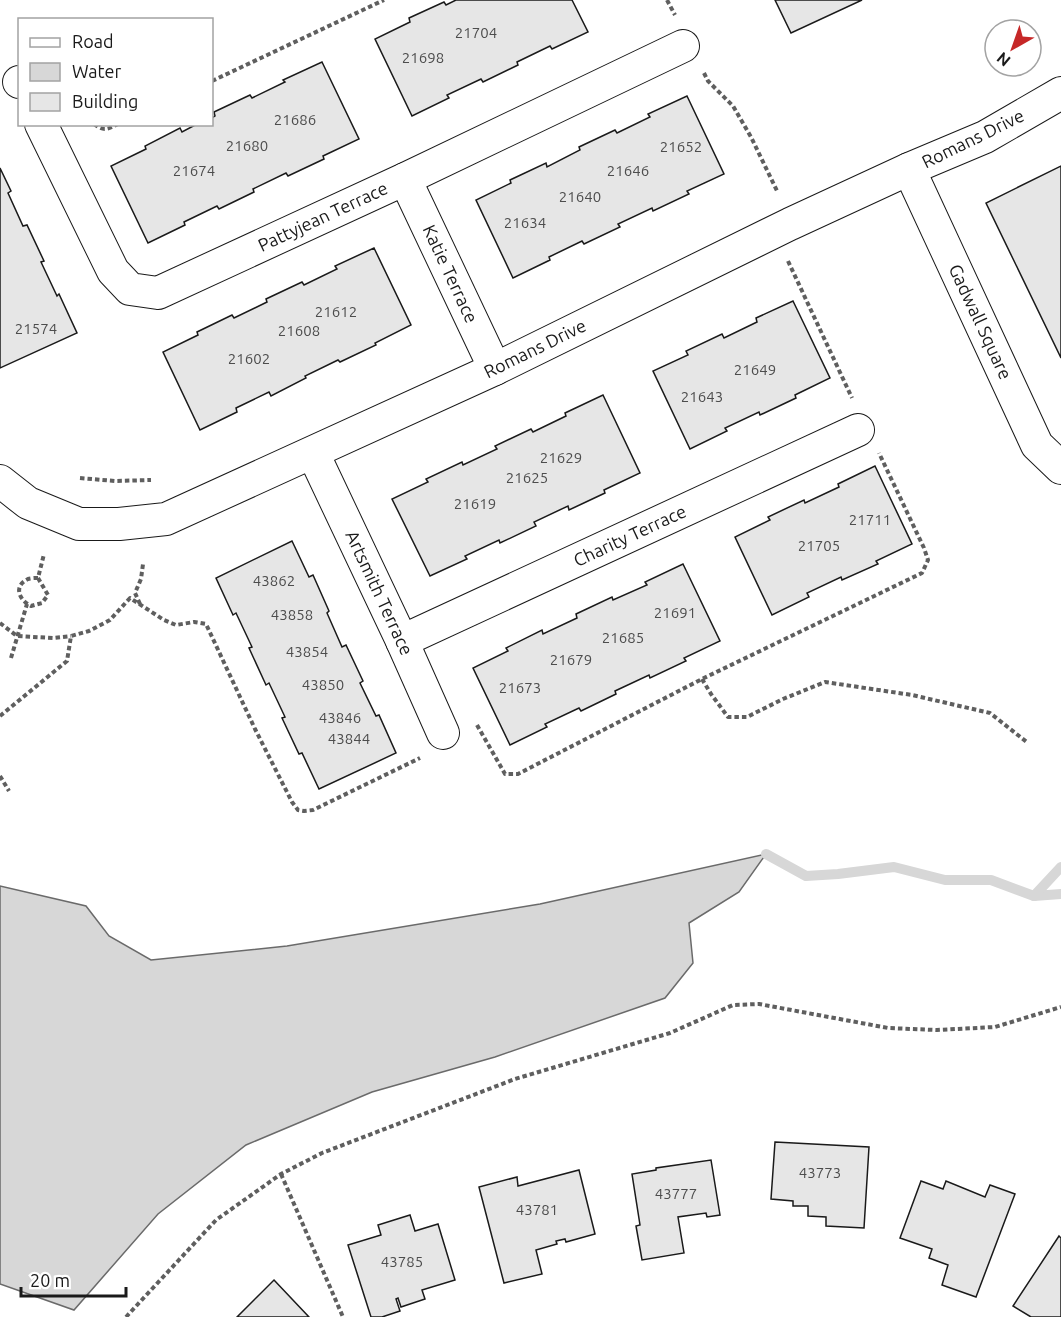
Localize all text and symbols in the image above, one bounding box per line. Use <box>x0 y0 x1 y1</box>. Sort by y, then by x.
legend <box>18 18 213 126</box>
north arrow <box>983 18 1043 78</box>
house number: 21704 <box>455 24 497 41</box>
text: Road <box>72 31 114 51</box>
house number: 21698 <box>402 49 444 66</box>
text: N <box>993 49 1014 70</box>
text: Water <box>72 61 122 81</box>
text: Building <box>72 91 138 111</box>
street label: Romans Drive <box>918 105 1027 171</box>
house number: 21686 <box>274 111 316 128</box>
house number: 21680 <box>226 137 268 154</box>
house number: 21652 <box>660 138 702 155</box>
house number: 21674 <box>173 162 215 179</box>
house number: 21646 <box>607 162 649 179</box>
street label: Pattyjean Terrace <box>255 177 391 255</box>
house number: 21640 <box>559 188 601 205</box>
house number: 21634 <box>504 214 546 231</box>
street label: Katie Terrace <box>419 221 482 326</box>
street label: Gadwall Square <box>945 261 1016 382</box>
house number: 21612 <box>315 303 357 320</box>
street label: Romans Drive <box>480 315 589 381</box>
house number: 21574 <box>15 320 57 337</box>
house number: 21608 <box>278 322 320 339</box>
house number: 21602 <box>228 350 270 367</box>
house number: 21649 <box>734 361 776 378</box>
house number: 21643 <box>681 388 723 405</box>
house number: 21629 <box>540 449 582 466</box>
house number: 21625 <box>506 469 548 486</box>
house number: 21619 <box>454 495 496 512</box>
street label: Charity Terrace <box>570 500 689 570</box>
house number: 21711 <box>849 511 891 528</box>
street label: Artsmith Terrace <box>342 527 417 658</box>
house number: 21705 <box>798 537 840 554</box>
house number: 43862 <box>253 572 295 589</box>
house number: 21691 <box>654 604 696 621</box>
house number: 43858 <box>271 606 313 623</box>
house number: 21685 <box>602 629 644 646</box>
house number: 43854 <box>286 643 328 660</box>
house number: 21679 <box>550 651 592 668</box>
house number: 43850 <box>302 676 344 693</box>
house number: 21673 <box>499 679 541 696</box>
house number: 43846 <box>319 709 361 726</box>
house number: 43844 <box>328 730 370 747</box>
house number: 43773 <box>799 1164 841 1181</box>
house number: 43777 <box>655 1185 697 1202</box>
house number: 43781 <box>516 1201 558 1218</box>
house number: 43785 <box>381 1253 423 1270</box>
scale bar <box>21 1260 126 1298</box>
text: 20 m <box>30 1270 70 1290</box>

